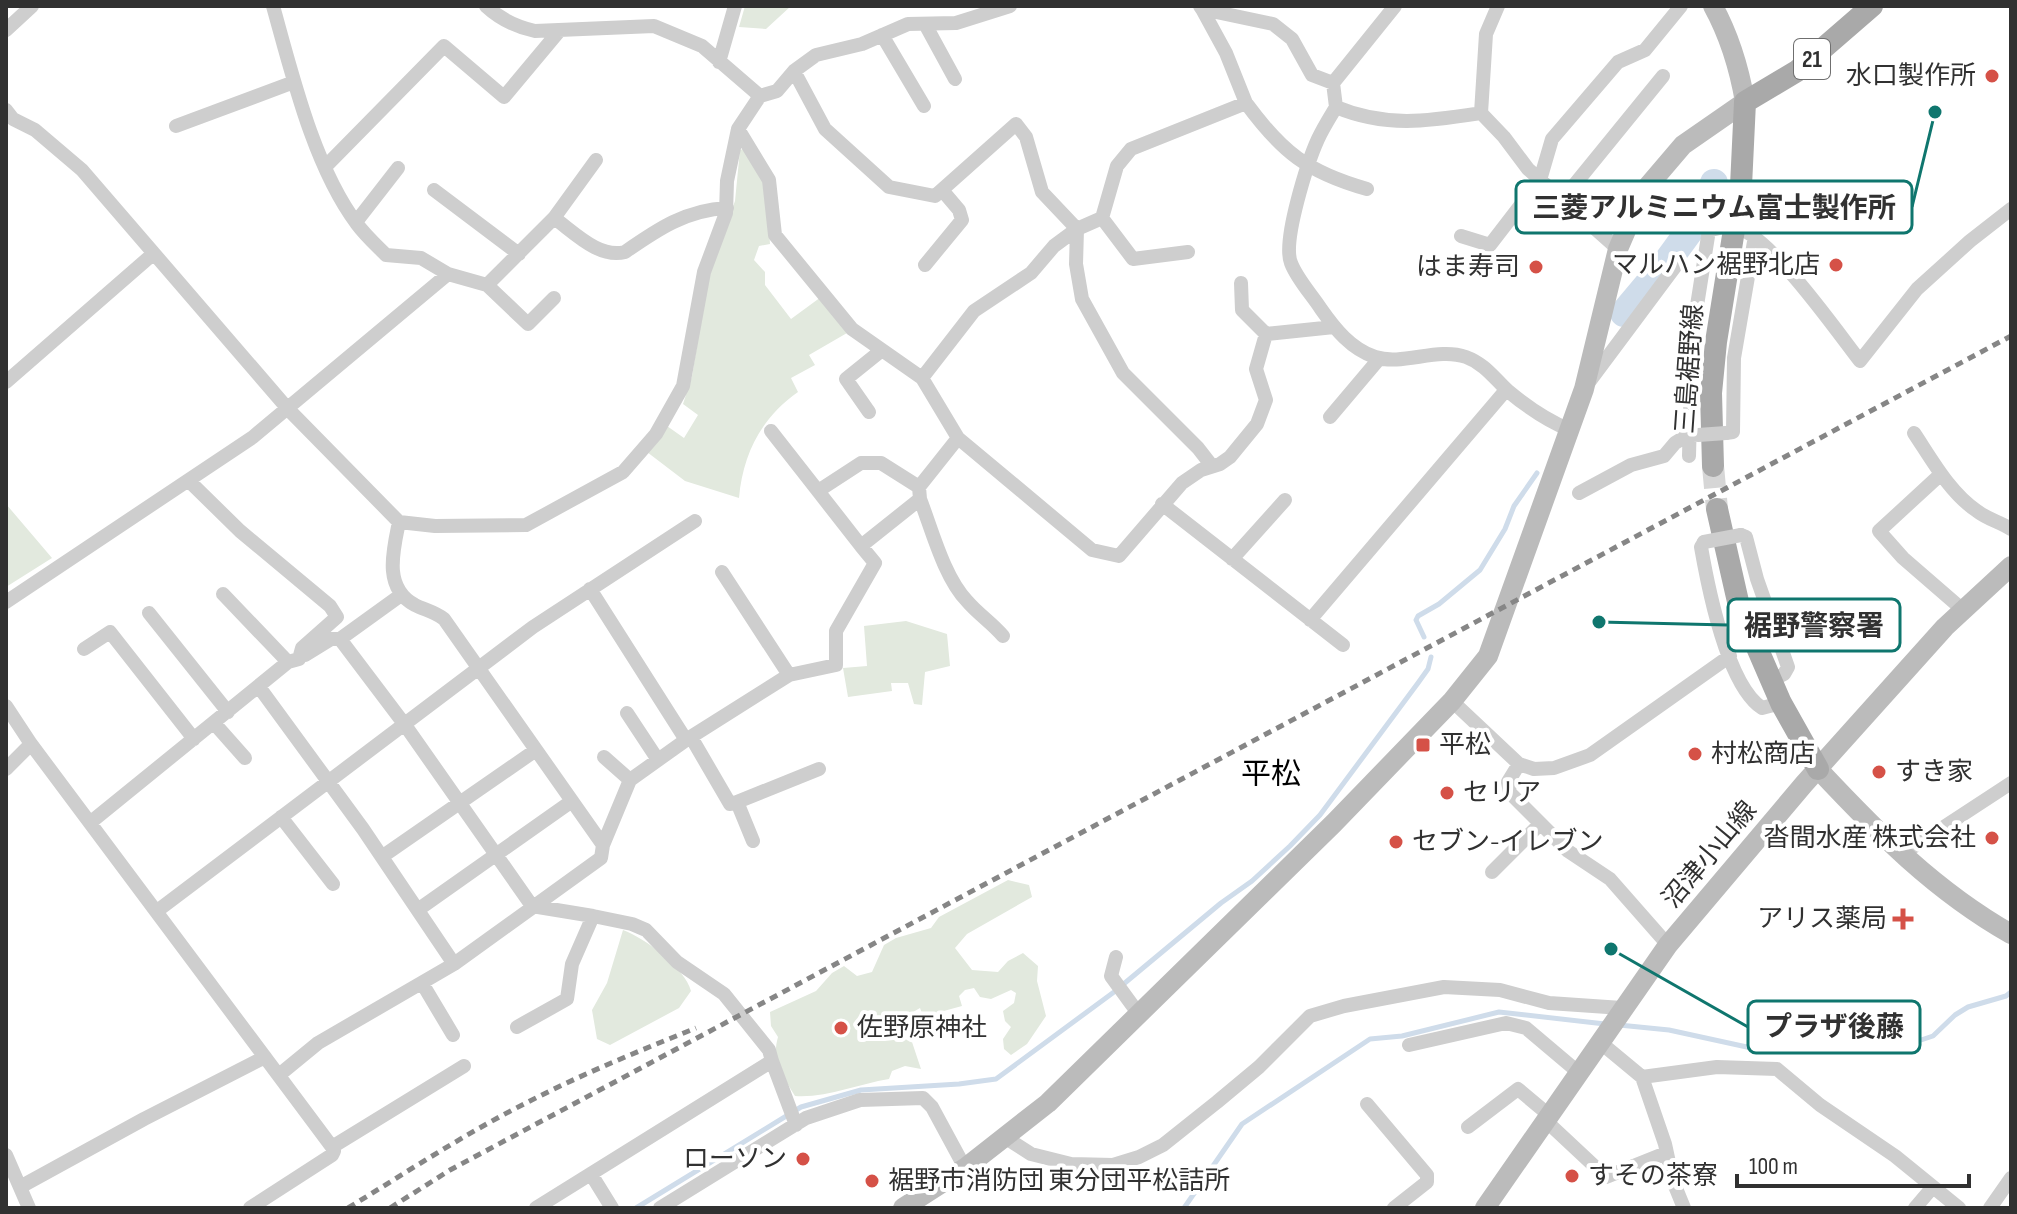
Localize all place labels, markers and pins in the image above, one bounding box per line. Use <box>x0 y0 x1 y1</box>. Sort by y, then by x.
place label: 水口製作所 <box>1846 61 1976 92</box>
marker: 水口製作所 <box>1983 67 2001 85</box>
callout: 三菱アルミニウム富士製作所 <box>1516 181 1912 233</box>
place label: マルハン裾野北店 <box>1612 250 1820 281</box>
place label: はま寿司 <box>1416 252 1520 283</box>
marker: マルハン裾野北店 <box>1827 256 1845 274</box>
marker: はま寿司 <box>1527 258 1545 276</box>
callout: 裾野警察署 <box>1728 599 1900 651</box>
place label: 平松 <box>1439 730 1491 761</box>
marker: 平松 <box>1414 736 1432 754</box>
place label: 村松商店 <box>1711 739 1815 770</box>
marker: 村松商店 <box>1686 745 1704 763</box>
place label: すき家 <box>1895 757 1973 788</box>
marker: すき家 <box>1870 763 1888 781</box>
place label: セリア <box>1463 778 1541 809</box>
marker: セリア <box>1438 784 1456 802</box>
place label: 沓間水産 株式会社 <box>1764 823 1976 854</box>
place label: セブン-イレブン <box>1412 827 1604 858</box>
marker: 沓間水産 株式会社 <box>1983 829 2001 847</box>
marker: セブン-イレブン <box>1387 833 1405 851</box>
place label: アリス薬局 <box>1757 904 1887 935</box>
marker: アリス薬局 <box>1894 910 1912 928</box>
callout: プラザ後藤 <box>1748 1001 1920 1053</box>
place label: 佐野原神社 <box>857 1013 987 1044</box>
marker: 佐野原神社 <box>832 1019 850 1037</box>
place label: ローソン <box>683 1144 787 1175</box>
marker: ローソン <box>794 1150 812 1168</box>
place label: すその茶寮 <box>1588 1161 1718 1192</box>
place label: 裾野市消防団 東分団平松詰所 <box>888 1166 1230 1197</box>
marker: すその茶寮 <box>1563 1167 1581 1185</box>
marker: 裾野市消防団 東分団平松詰所 <box>863 1172 881 1190</box>

